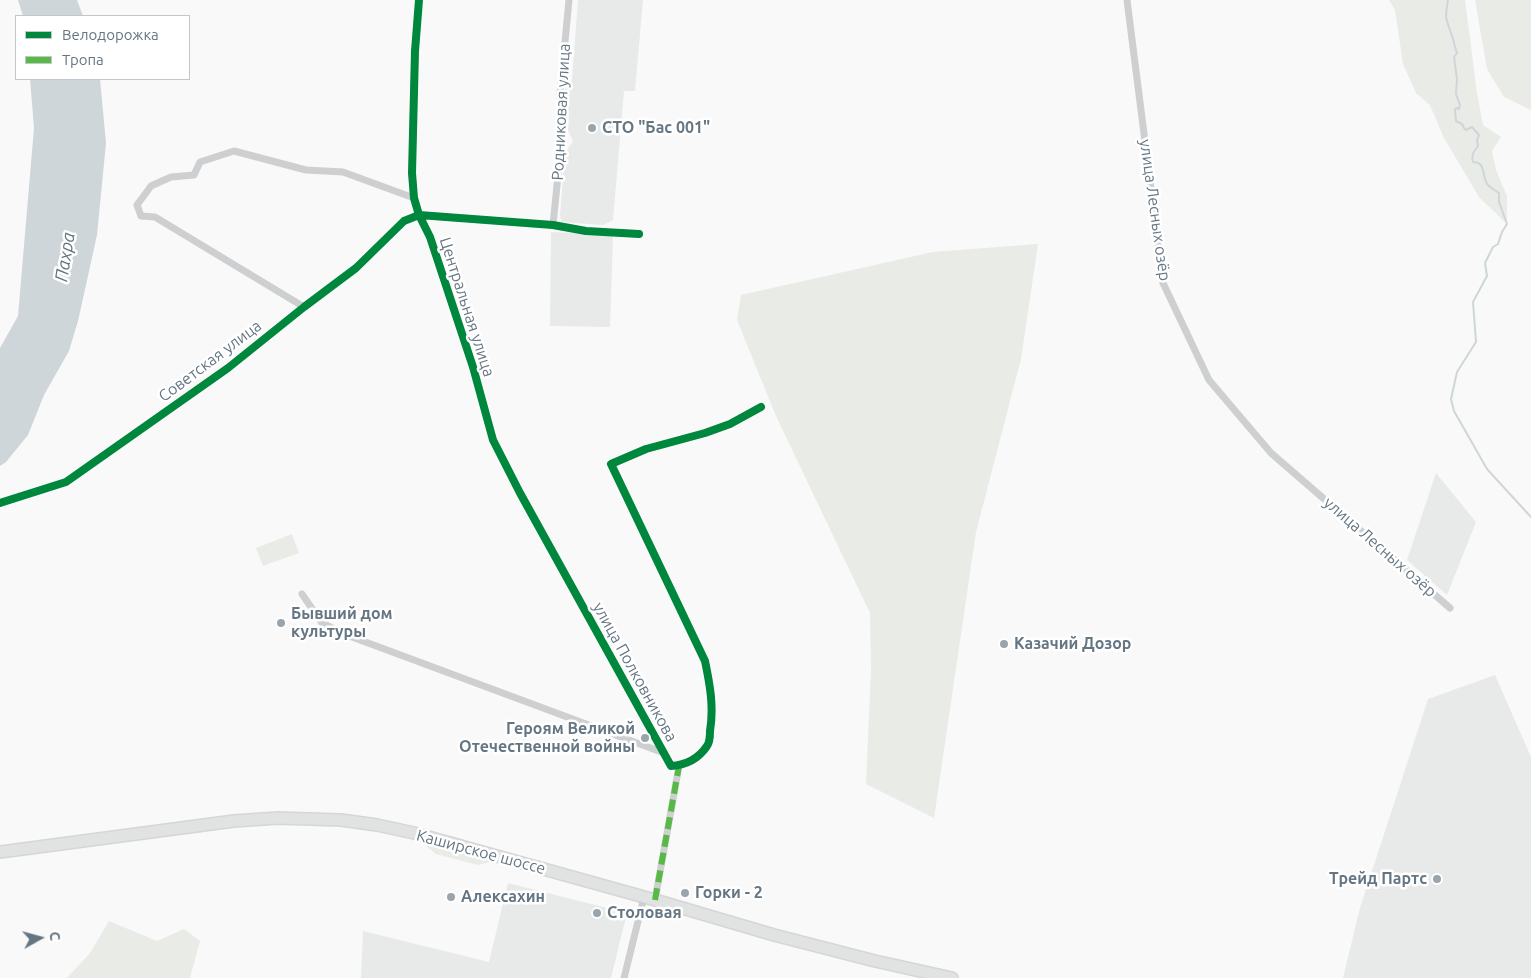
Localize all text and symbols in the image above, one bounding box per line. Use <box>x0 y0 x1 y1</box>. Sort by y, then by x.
legend <box>15 15 190 80</box>
text: Велодорожка <box>62 26 159 43</box>
street label: Родниковая улица <box>548 43 574 181</box>
text: Тропа <box>62 51 104 68</box>
place label: СТО "Бас 001" <box>602 118 710 138</box>
marker: СТО "Бас 001" <box>586 122 598 134</box>
street label: улица Лесных озёр <box>1136 138 1174 282</box>
water label: Пахра <box>50 231 80 283</box>
street label: Центральная улица <box>435 235 499 379</box>
street label: Советская улица <box>155 316 265 406</box>
street label: улица Лесных озёр <box>1320 493 1440 601</box>
street label: улица Полковникова <box>589 599 681 745</box>
place label: Бывший дом культуры <box>291 604 393 642</box>
marker: Бывший дом культуры <box>275 617 287 629</box>
place label: Казачий Дозор <box>1014 634 1131 654</box>
marker: Казачий Дозор <box>998 638 1010 650</box>
place label: Героям Великой Отечественной войны <box>459 719 635 757</box>
marker: Героям Великой Отечественной войны <box>639 732 651 744</box>
street label: Каширское шоссе <box>414 826 548 878</box>
place label: Трейд Партс <box>1329 869 1427 889</box>
marker: Трейд Партс <box>1431 873 1443 885</box>
place label: Горки - 2 <box>695 883 763 903</box>
place label: Алексахин <box>461 887 545 907</box>
marker: Горки - 2 <box>679 887 691 899</box>
marker: Алексахин <box>445 891 457 903</box>
place label: Столовая <box>607 903 682 923</box>
marker: Столовая <box>591 907 603 919</box>
north arrow <box>15 913 65 963</box>
text: С <box>46 931 63 942</box>

